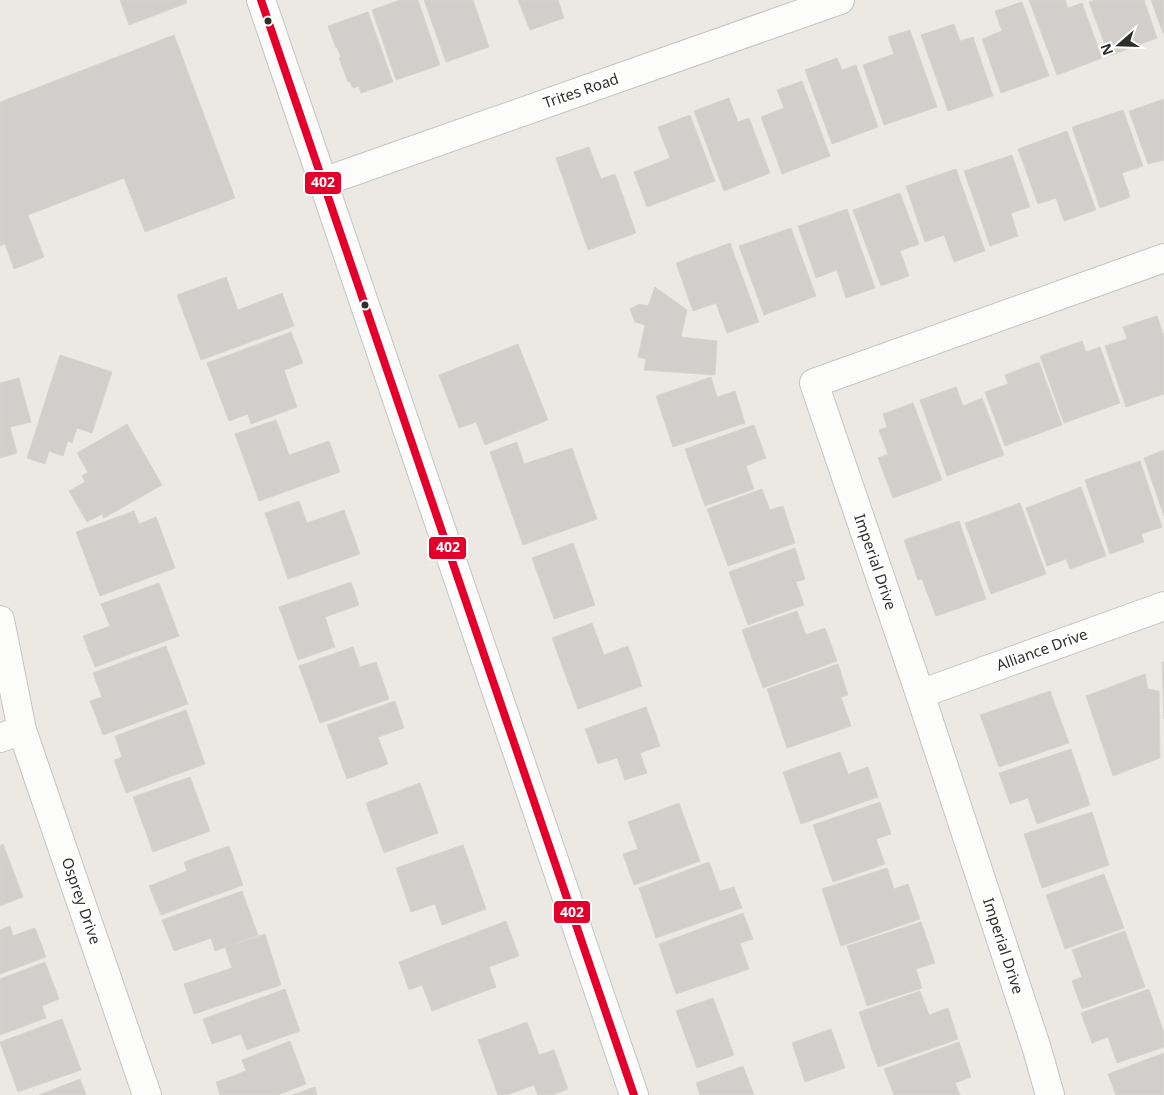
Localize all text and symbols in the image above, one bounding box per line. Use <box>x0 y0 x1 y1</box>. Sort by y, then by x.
unlabelled marker <box>263 16 273 26</box>
north arrow <box>1094 20 1144 70</box>
text: N <box>1095 41 1117 58</box>
street label: Trites Road <box>540 68 621 112</box>
line badge: 402 <box>304 171 342 195</box>
text: 402 <box>311 172 335 191</box>
unlabelled marker <box>360 300 370 310</box>
street label: Imperial Drive <box>850 511 902 612</box>
line badge: 402 <box>428 536 467 560</box>
text: 402 <box>436 537 460 556</box>
street label: Alliance Drive <box>993 623 1090 675</box>
street label: Osprey Drive <box>58 854 106 947</box>
street label: Imperial Drive <box>979 895 1029 996</box>
line badge: 402 <box>553 900 591 924</box>
text: 402 <box>560 902 584 921</box>

